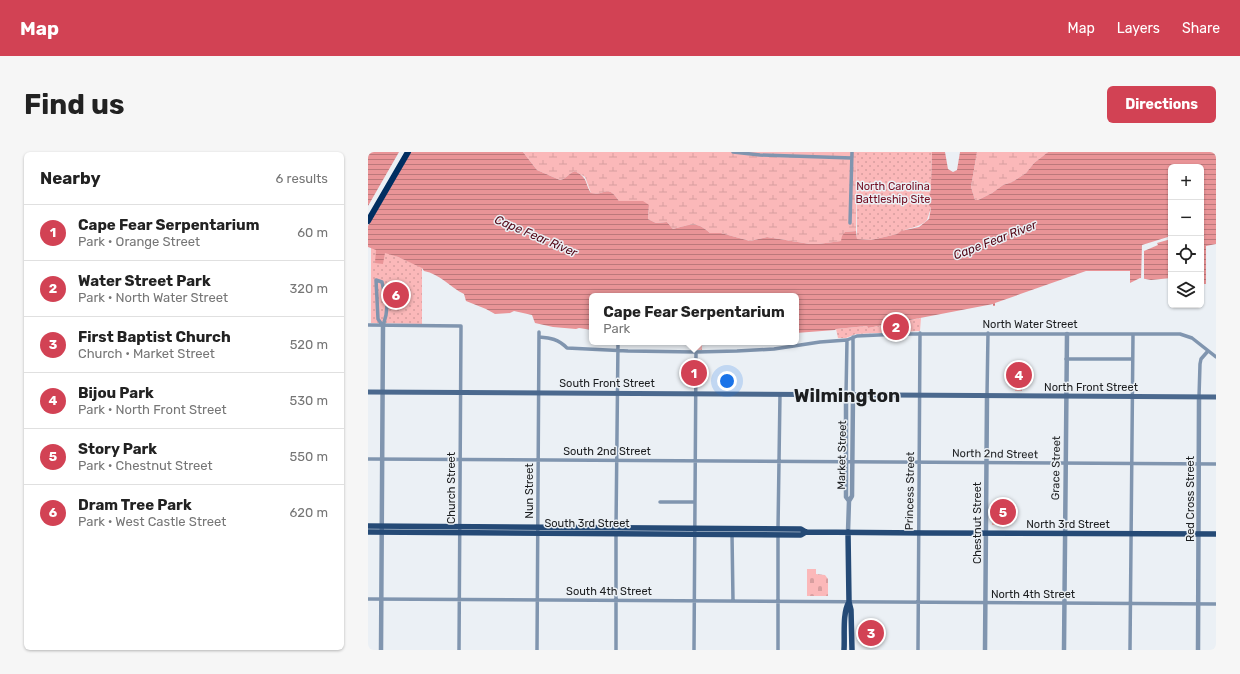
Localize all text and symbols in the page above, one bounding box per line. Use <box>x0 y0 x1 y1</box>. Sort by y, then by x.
text: Map <box>20 17 59 40</box>
text: Map <box>1068 20 1095 37</box>
text: Layers <box>1117 20 1160 37</box>
text: Share <box>1182 20 1220 37</box>
button: Directions <box>1107 86 1216 123</box>
text: Find us <box>24 88 124 121</box>
map controls <box>1168 164 1204 308</box>
button: + <box>1168 164 1204 200</box>
text: Nearby <box>40 168 101 188</box>
text: 6 results <box>276 171 328 186</box>
park label: North Carolina Battleship Site <box>856 180 931 206</box>
button: − <box>1168 200 1204 236</box>
water label: Cape Fear River <box>493 212 580 260</box>
text: Cape Fear Serpentarium <box>78 216 259 234</box>
water label: Cape Fear River <box>951 218 1039 262</box>
text: 1 <box>50 225 56 240</box>
text: 60 m <box>297 225 328 240</box>
text: Park · Orange Street <box>78 234 200 249</box>
button: locate <box>1168 236 1204 272</box>
text: Water Street Park <box>78 272 211 290</box>
button: layers <box>1168 272 1204 308</box>
pin: 6 <box>383 280 409 310</box>
text: 2 <box>49 281 57 296</box>
text: 320 m <box>290 281 328 296</box>
text: Park · North Water Street <box>78 290 228 305</box>
popup <box>589 293 799 345</box>
text: Cape Fear Serpentarium <box>603 303 785 321</box>
pin: 2 <box>883 312 909 342</box>
street label: North Water Street <box>982 318 1078 331</box>
text: Park <box>603 321 630 336</box>
text: First Baptist Church <box>78 328 231 346</box>
text: 3 <box>49 337 57 352</box>
text: 520 m <box>290 337 328 352</box>
text: Church · Market Street <box>78 346 215 361</box>
pin: 1 <box>681 358 707 388</box>
pin: 4 <box>1006 360 1032 390</box>
your location <box>717 371 737 391</box>
street label: South Front Street <box>559 377 655 390</box>
street label: North Front Street <box>1044 381 1139 394</box>
text: Bijou Park <box>78 384 154 402</box>
district label: Wilmington <box>794 384 900 407</box>
text: 4 <box>49 393 57 408</box>
text: 530 m <box>289 393 328 408</box>
text: Park · North Front Street <box>78 402 227 417</box>
street label: Market Street <box>835 420 849 490</box>
street label: Grace Street <box>1049 435 1063 500</box>
text: Story Park <box>78 440 157 458</box>
street label: South 2nd Street <box>563 445 652 458</box>
street label: North 2nd Street <box>952 447 1039 461</box>
text: 5 <box>49 449 57 464</box>
text: 550 m <box>290 449 328 464</box>
street label: Church Street <box>445 451 458 524</box>
street label: Princess Street <box>903 451 917 530</box>
street label: Red Cross Street <box>1184 455 1197 542</box>
text: Park · Chestnut Street <box>78 458 213 473</box>
street label: Nun Street <box>523 463 536 519</box>
street label: Chestnut Street <box>971 481 984 564</box>
text: Dram Tree Park <box>78 496 192 514</box>
pin: 5 <box>990 497 1016 527</box>
text: 6 <box>49 505 57 520</box>
text: 620 m <box>290 505 328 520</box>
text: Park · West Castle Street <box>78 514 226 529</box>
street label: South 3rd Street <box>544 517 630 530</box>
street label: North 3rd Street <box>1026 518 1110 531</box>
street label: South 4th Street <box>566 585 653 598</box>
street label: North 4th Street <box>991 588 1076 601</box>
pin: 3 <box>858 618 884 648</box>

